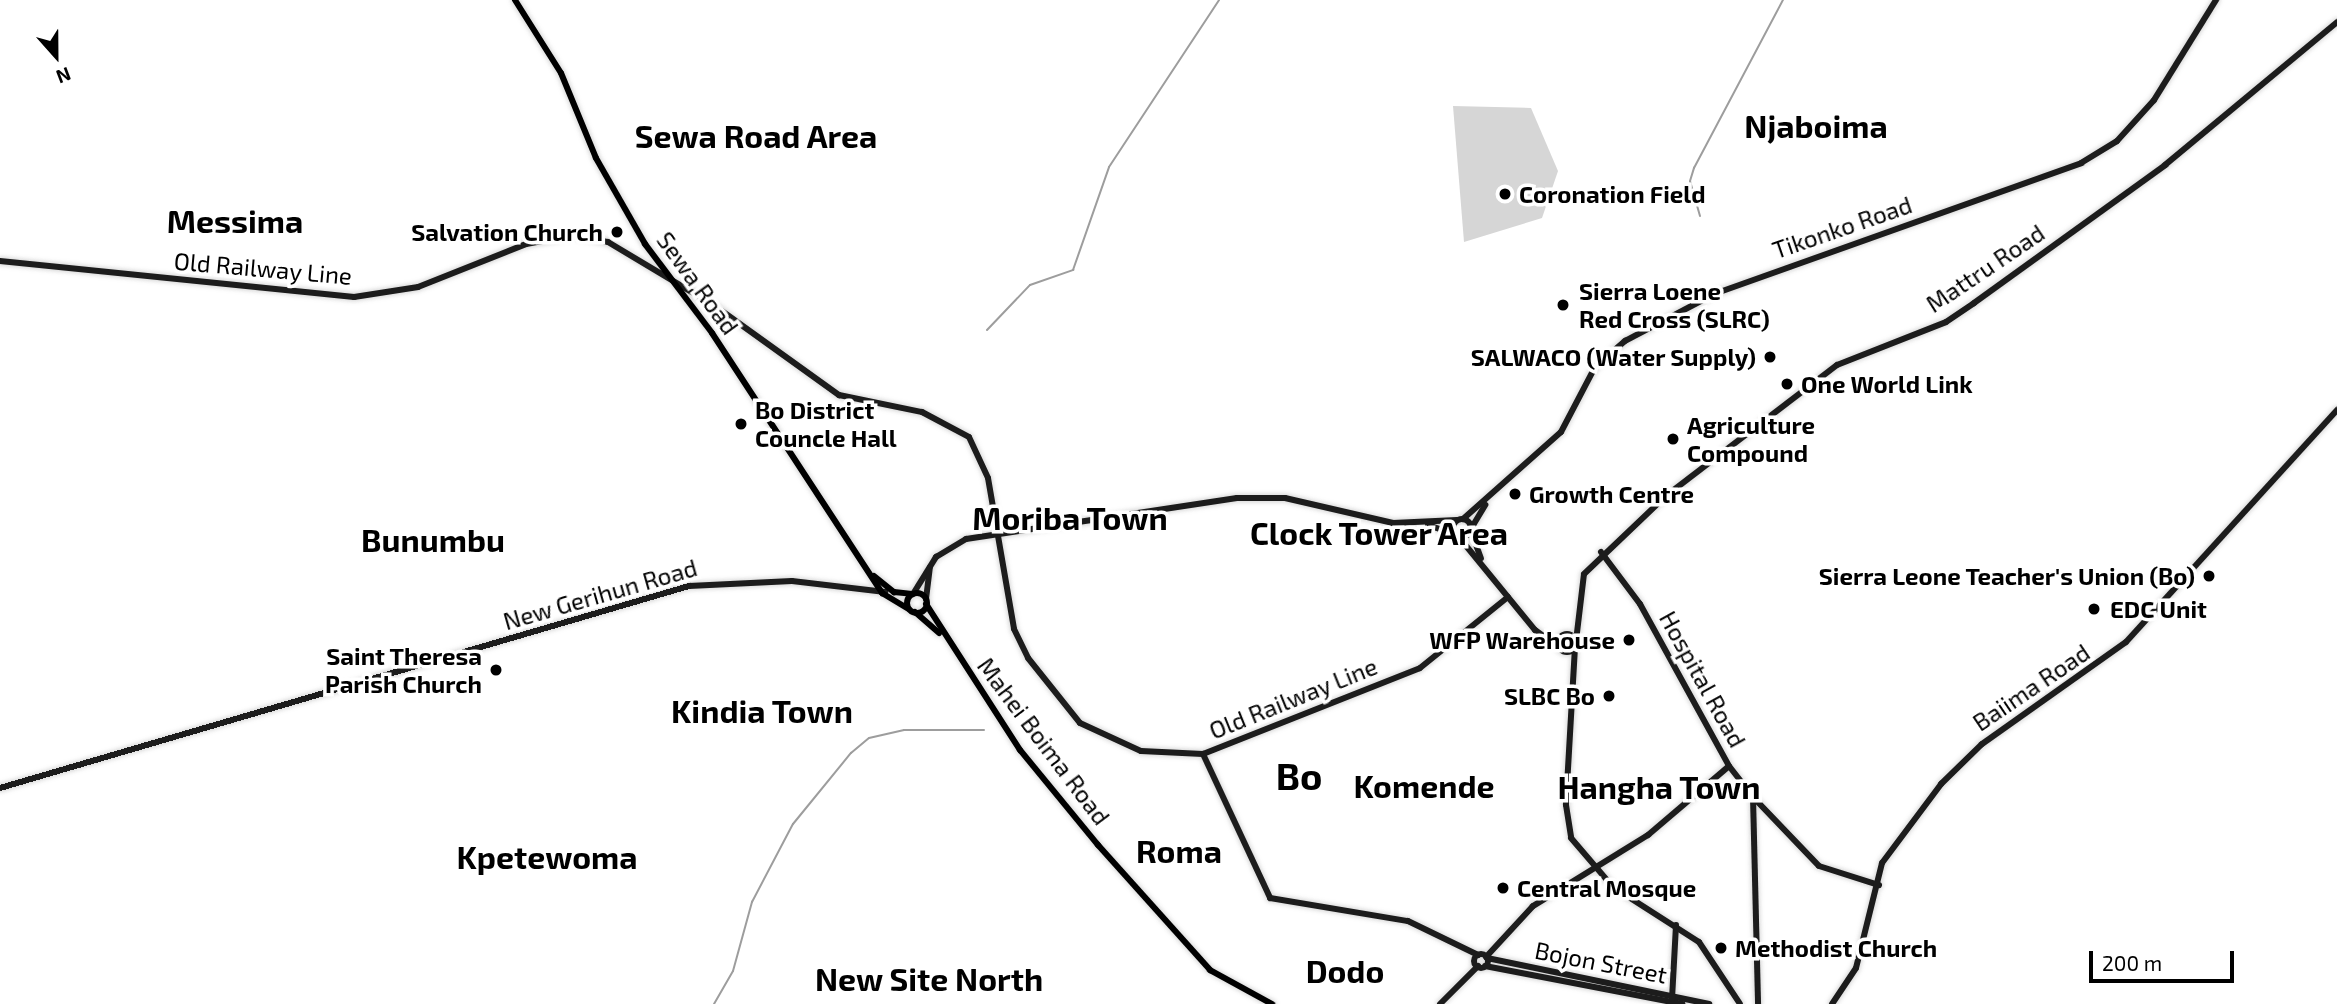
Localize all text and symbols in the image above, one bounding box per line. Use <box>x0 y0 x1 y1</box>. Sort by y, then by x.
north arrow <box>21 21 91 91</box>
text: N <box>53 63 74 89</box>
district label: Njaboima <box>1744 106 1888 144</box>
district label: Sewa Road Area <box>634 116 878 154</box>
place label: Coronation Field <box>1519 180 1706 208</box>
marker: Coronation Field <box>1497 186 1513 202</box>
street label: Tikonko Road <box>1769 190 1915 264</box>
district label: Messima <box>167 201 303 239</box>
place label: Salvation Church <box>411 218 603 246</box>
street label: Mattru Road <box>1920 218 2050 318</box>
marker: Salvation Church <box>609 224 625 240</box>
street label: Sewa Road <box>651 226 745 340</box>
street label: Old Railway Line <box>173 246 353 290</box>
place label: Sierra Loene Red Cross (SLRC) <box>1579 277 1770 333</box>
marker: Sierra Loene Red Cross (SLRC) <box>1553 295 1573 315</box>
place label: SALWACO (Water Supply) <box>1470 343 1756 371</box>
marker: SALWACO (Water Supply) <box>1762 349 1778 365</box>
place label: One World Link <box>1801 370 1973 398</box>
marker: One World Link <box>1779 376 1795 392</box>
place label: Bo District Councle Hall <box>755 396 897 452</box>
place label: Agriculture Compound <box>1687 411 1815 467</box>
marker: Bo District Councle Hall <box>733 416 749 432</box>
marker: Agriculture Compound <box>1665 431 1681 447</box>
place label: Growth Centre <box>1529 480 1694 508</box>
marker: Growth Centre <box>1507 486 1523 502</box>
district label: Moriba Town <box>972 498 1168 536</box>
district label: Clock Tower Area <box>1249 513 1509 551</box>
district label: Bunumbu <box>361 520 505 558</box>
street label: New Gerihun Road <box>500 553 700 635</box>
place label: Sierra Leone Teacher's Union (Bo) <box>1818 562 2195 590</box>
marker: Sierra Leone Teacher's Union (Bo) <box>2201 568 2217 584</box>
place label: EDC Unit <box>2110 595 2207 623</box>
marker: EDC Unit <box>2084 599 2104 619</box>
street label: Hospital Road <box>1654 606 1752 752</box>
place label: WFP Warehouse <box>1429 626 1615 654</box>
marker: WFP Warehouse <box>1621 632 1637 648</box>
street label: Baiima Road <box>1967 637 2095 737</box>
place label: Saint Theresa Parish Church <box>325 642 482 698</box>
street label: Old Railway Line <box>1205 651 1381 745</box>
street label: Mahei Boima Road <box>972 652 1116 830</box>
marker: Saint Theresa Parish Church <box>488 662 504 678</box>
place label: SLBC Bo <box>1504 682 1595 710</box>
marker: SLBC Bo <box>1601 688 1617 704</box>
district label: Kindia Town <box>671 691 853 729</box>
district label: Bo <box>1276 753 1322 799</box>
district label: Komende <box>1353 766 1495 804</box>
district label: Hangha Town <box>1557 767 1761 805</box>
district label: Roma <box>1136 831 1222 869</box>
district label: Kpetewoma <box>457 837 637 875</box>
place label: Central Mosque <box>1517 874 1697 902</box>
marker: Central Mosque <box>1495 880 1511 896</box>
place label: Methodist Church <box>1735 934 1937 962</box>
street label: Bojon Street <box>1532 935 1670 989</box>
scale bar <box>2092 937 2237 981</box>
marker: Methodist Church <box>1713 940 1729 956</box>
text: 200 m <box>2102 950 2162 975</box>
district label: Dodo <box>1306 951 1384 989</box>
district label: New Site North <box>815 959 1043 997</box>

